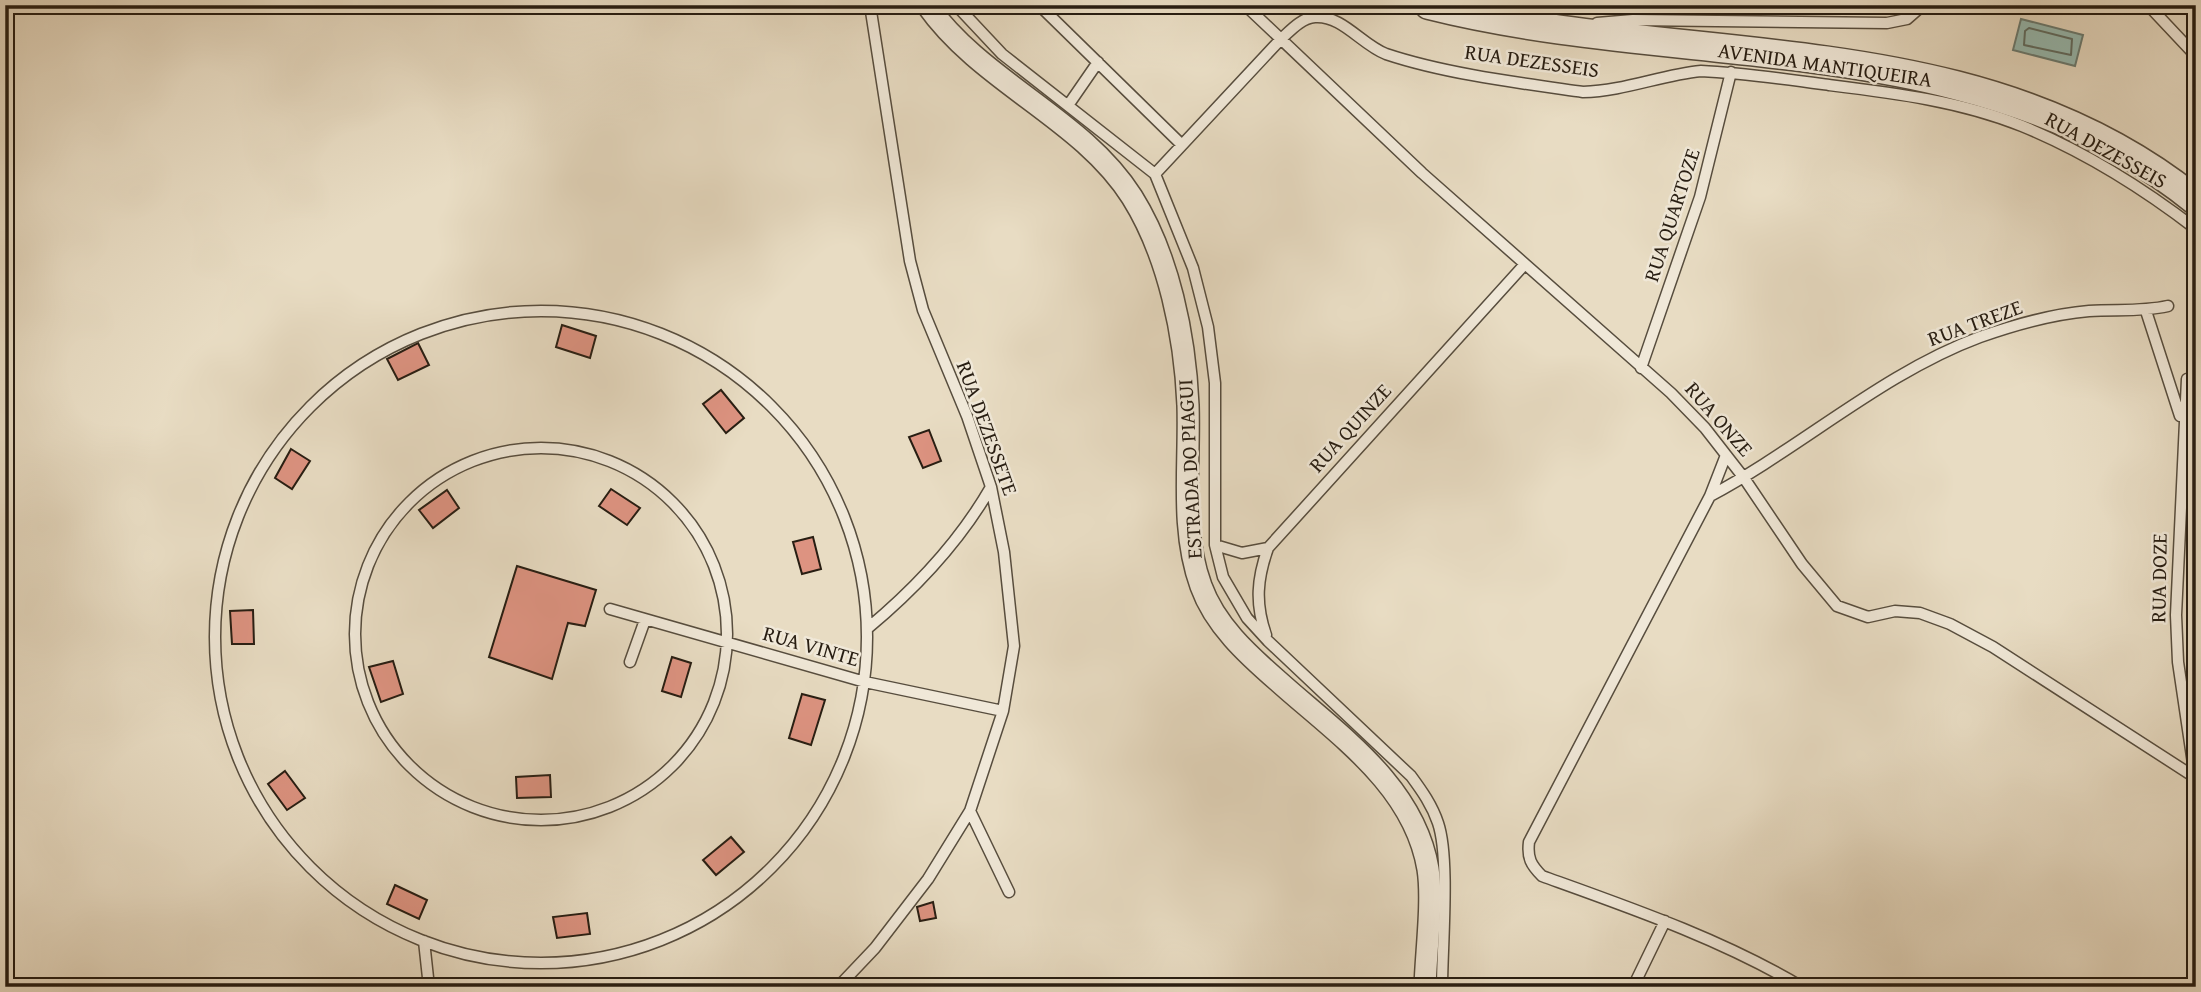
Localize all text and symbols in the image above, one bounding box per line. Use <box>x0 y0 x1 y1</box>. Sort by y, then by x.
street label: AVENIDA MANTIQUEIRA <box>1716 34 1934 95</box>
street label: RUA DEZESSEIS <box>1463 36 1601 85</box>
street label: RUA DEZESSEIS <box>2040 103 2173 196</box>
street label: RUA QUARTOZE <box>1635 144 1708 286</box>
street label: RUA TREZE <box>1923 291 2027 354</box>
street label: RUA DEZESSETE <box>949 356 1026 500</box>
street label: RUA ONZE <box>1678 374 1761 463</box>
street label: RUA QUINZE <box>1301 376 1398 479</box>
street label: ESTRADA DO PIAGUI <box>1169 378 1210 560</box>
street label: RUA DOZE <box>2142 533 2175 623</box>
street label: RUA VINTE <box>759 617 863 674</box>

